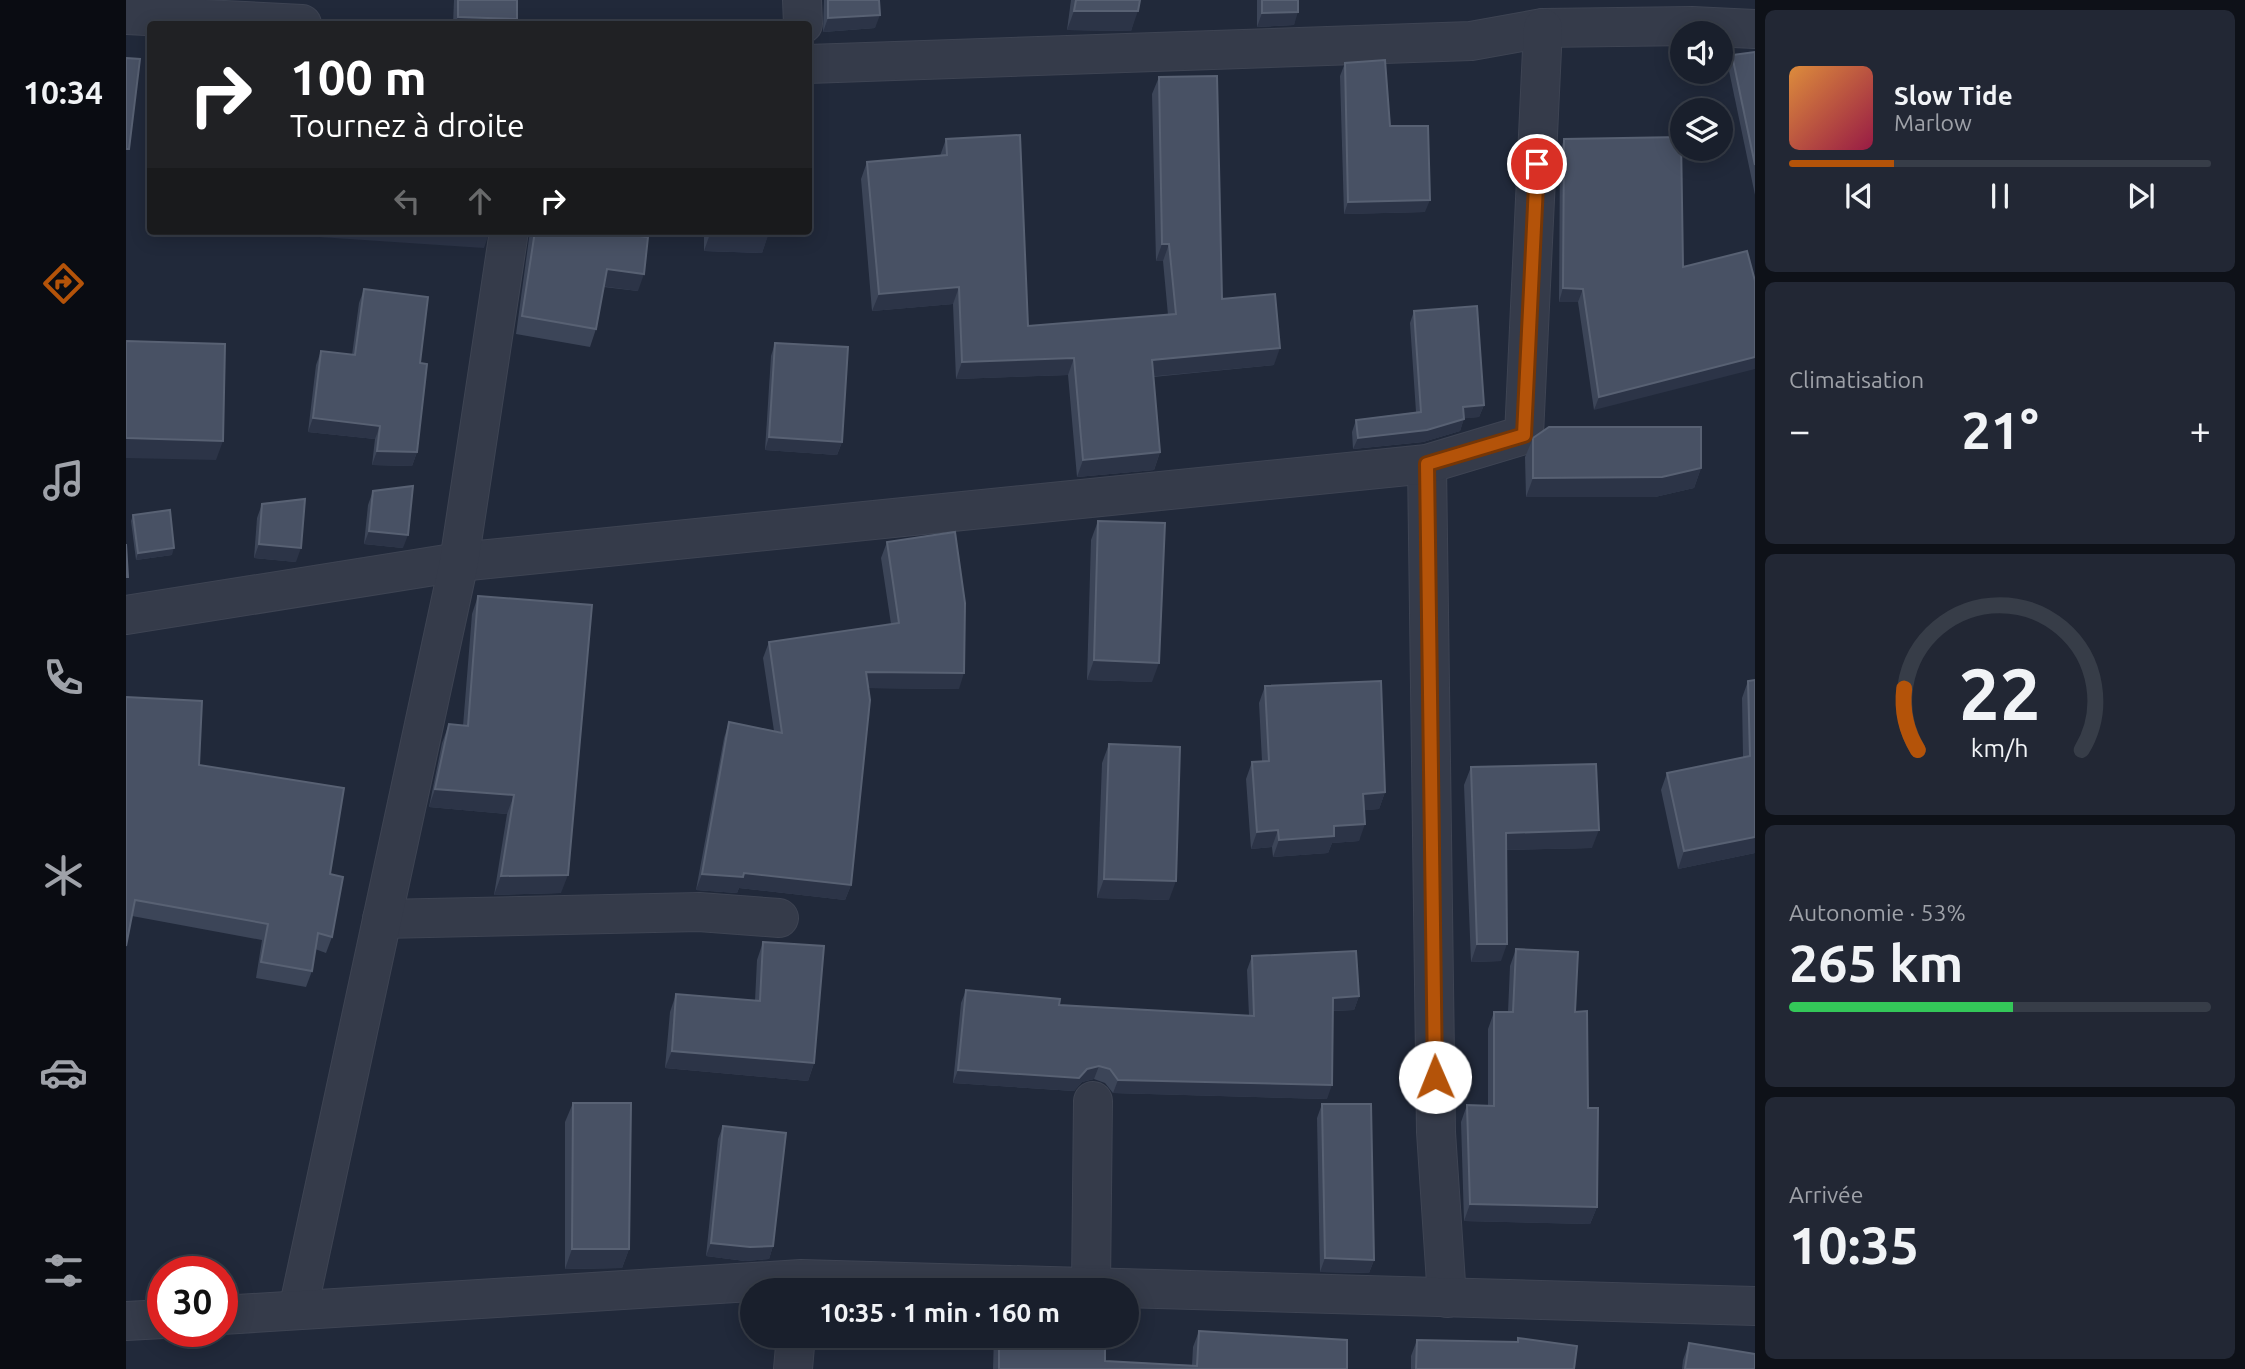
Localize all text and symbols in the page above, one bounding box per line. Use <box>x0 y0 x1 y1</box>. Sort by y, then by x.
map controls <box>1670 21 1733 161</box>
button: sound <box>1670 21 1733 84</box>
icon: right <box>175 49 266 140</box>
text: 100 m <box>290 49 427 104</box>
text: 10:34 <box>23 74 103 110</box>
text: Slow Tide <box>1894 81 2013 110</box>
button: layers <box>1670 98 1733 161</box>
text: Tournez à droite <box>290 107 525 143</box>
text: Marlow <box>1894 110 1972 135</box>
pin <box>1507 134 1567 194</box>
icon: arrive <box>1518 145 1556 183</box>
icon: previous <box>1840 177 1878 215</box>
icon: pause <box>1981 177 2019 215</box>
icon: next <box>2122 177 2160 215</box>
icon: left <box>388 182 426 220</box>
icon: ahead <box>461 182 499 220</box>
icon: right <box>534 182 572 220</box>
icon: directions <box>39 259 88 308</box>
text: Climatisation <box>1789 367 1924 392</box>
text: 21° <box>1961 401 2039 459</box>
text: − <box>1789 409 1810 451</box>
text: + <box>2190 409 2211 451</box>
icon: music <box>39 456 88 505</box>
icon: phone <box>39 653 88 702</box>
text: 22 <box>1959 653 2041 735</box>
text: km/h <box>1971 734 2029 762</box>
icon: climate <box>39 851 88 900</box>
text: Autonomie · 53% <box>1789 900 1966 925</box>
text: 265 km <box>1789 934 1963 992</box>
position arrow <box>1398 1040 1472 1114</box>
icon: car <box>39 1048 88 1097</box>
text: Arrivée <box>1789 1182 1864 1207</box>
text: 10:35 <box>1789 1216 1919 1274</box>
icon: filters <box>39 1246 88 1295</box>
speed limit sign: 30 <box>147 1256 238 1347</box>
text: 10:35 · 1 min · 160 m <box>819 1298 1060 1327</box>

